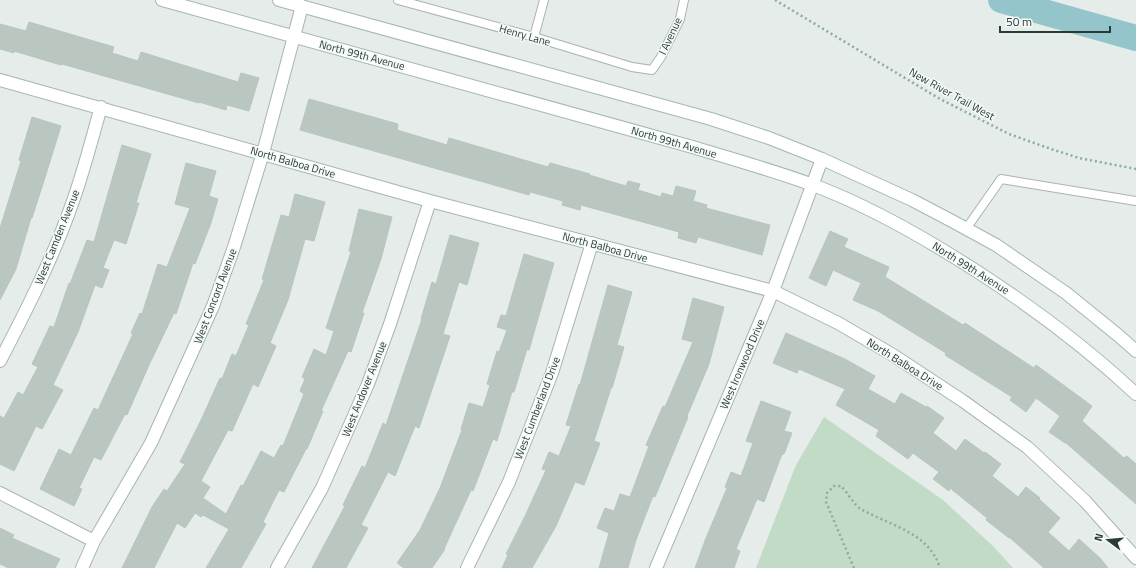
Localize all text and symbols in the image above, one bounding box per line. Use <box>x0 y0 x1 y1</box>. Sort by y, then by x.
scale bar <box>1000 8 1110 34</box>
text: 50 m <box>1006 12 1032 31</box>
street label: I Avenue <box>654 14 686 57</box>
street label: Henry Lane <box>498 20 553 50</box>
street label: North 99th Avenue <box>317 36 407 74</box>
street label: New River Trail West <box>906 64 998 124</box>
street label: North 99th Avenue <box>629 122 719 162</box>
street label: North Balboa Drive <box>249 142 338 182</box>
street label: West Camden Avenue <box>31 187 84 287</box>
street label: North Balboa Drive <box>561 228 650 266</box>
street label: North 99th Avenue <box>929 238 1013 298</box>
street label: West Concord Avenue <box>189 246 241 346</box>
street label: West Ironwood Drive <box>716 316 768 412</box>
street label: North Balboa Drive <box>864 334 947 394</box>
street label: West Andover Avenue <box>338 338 391 439</box>
street label: West Cumberland Drive <box>510 354 564 462</box>
north arrow <box>1088 520 1128 560</box>
text: N <box>1090 531 1107 543</box>

